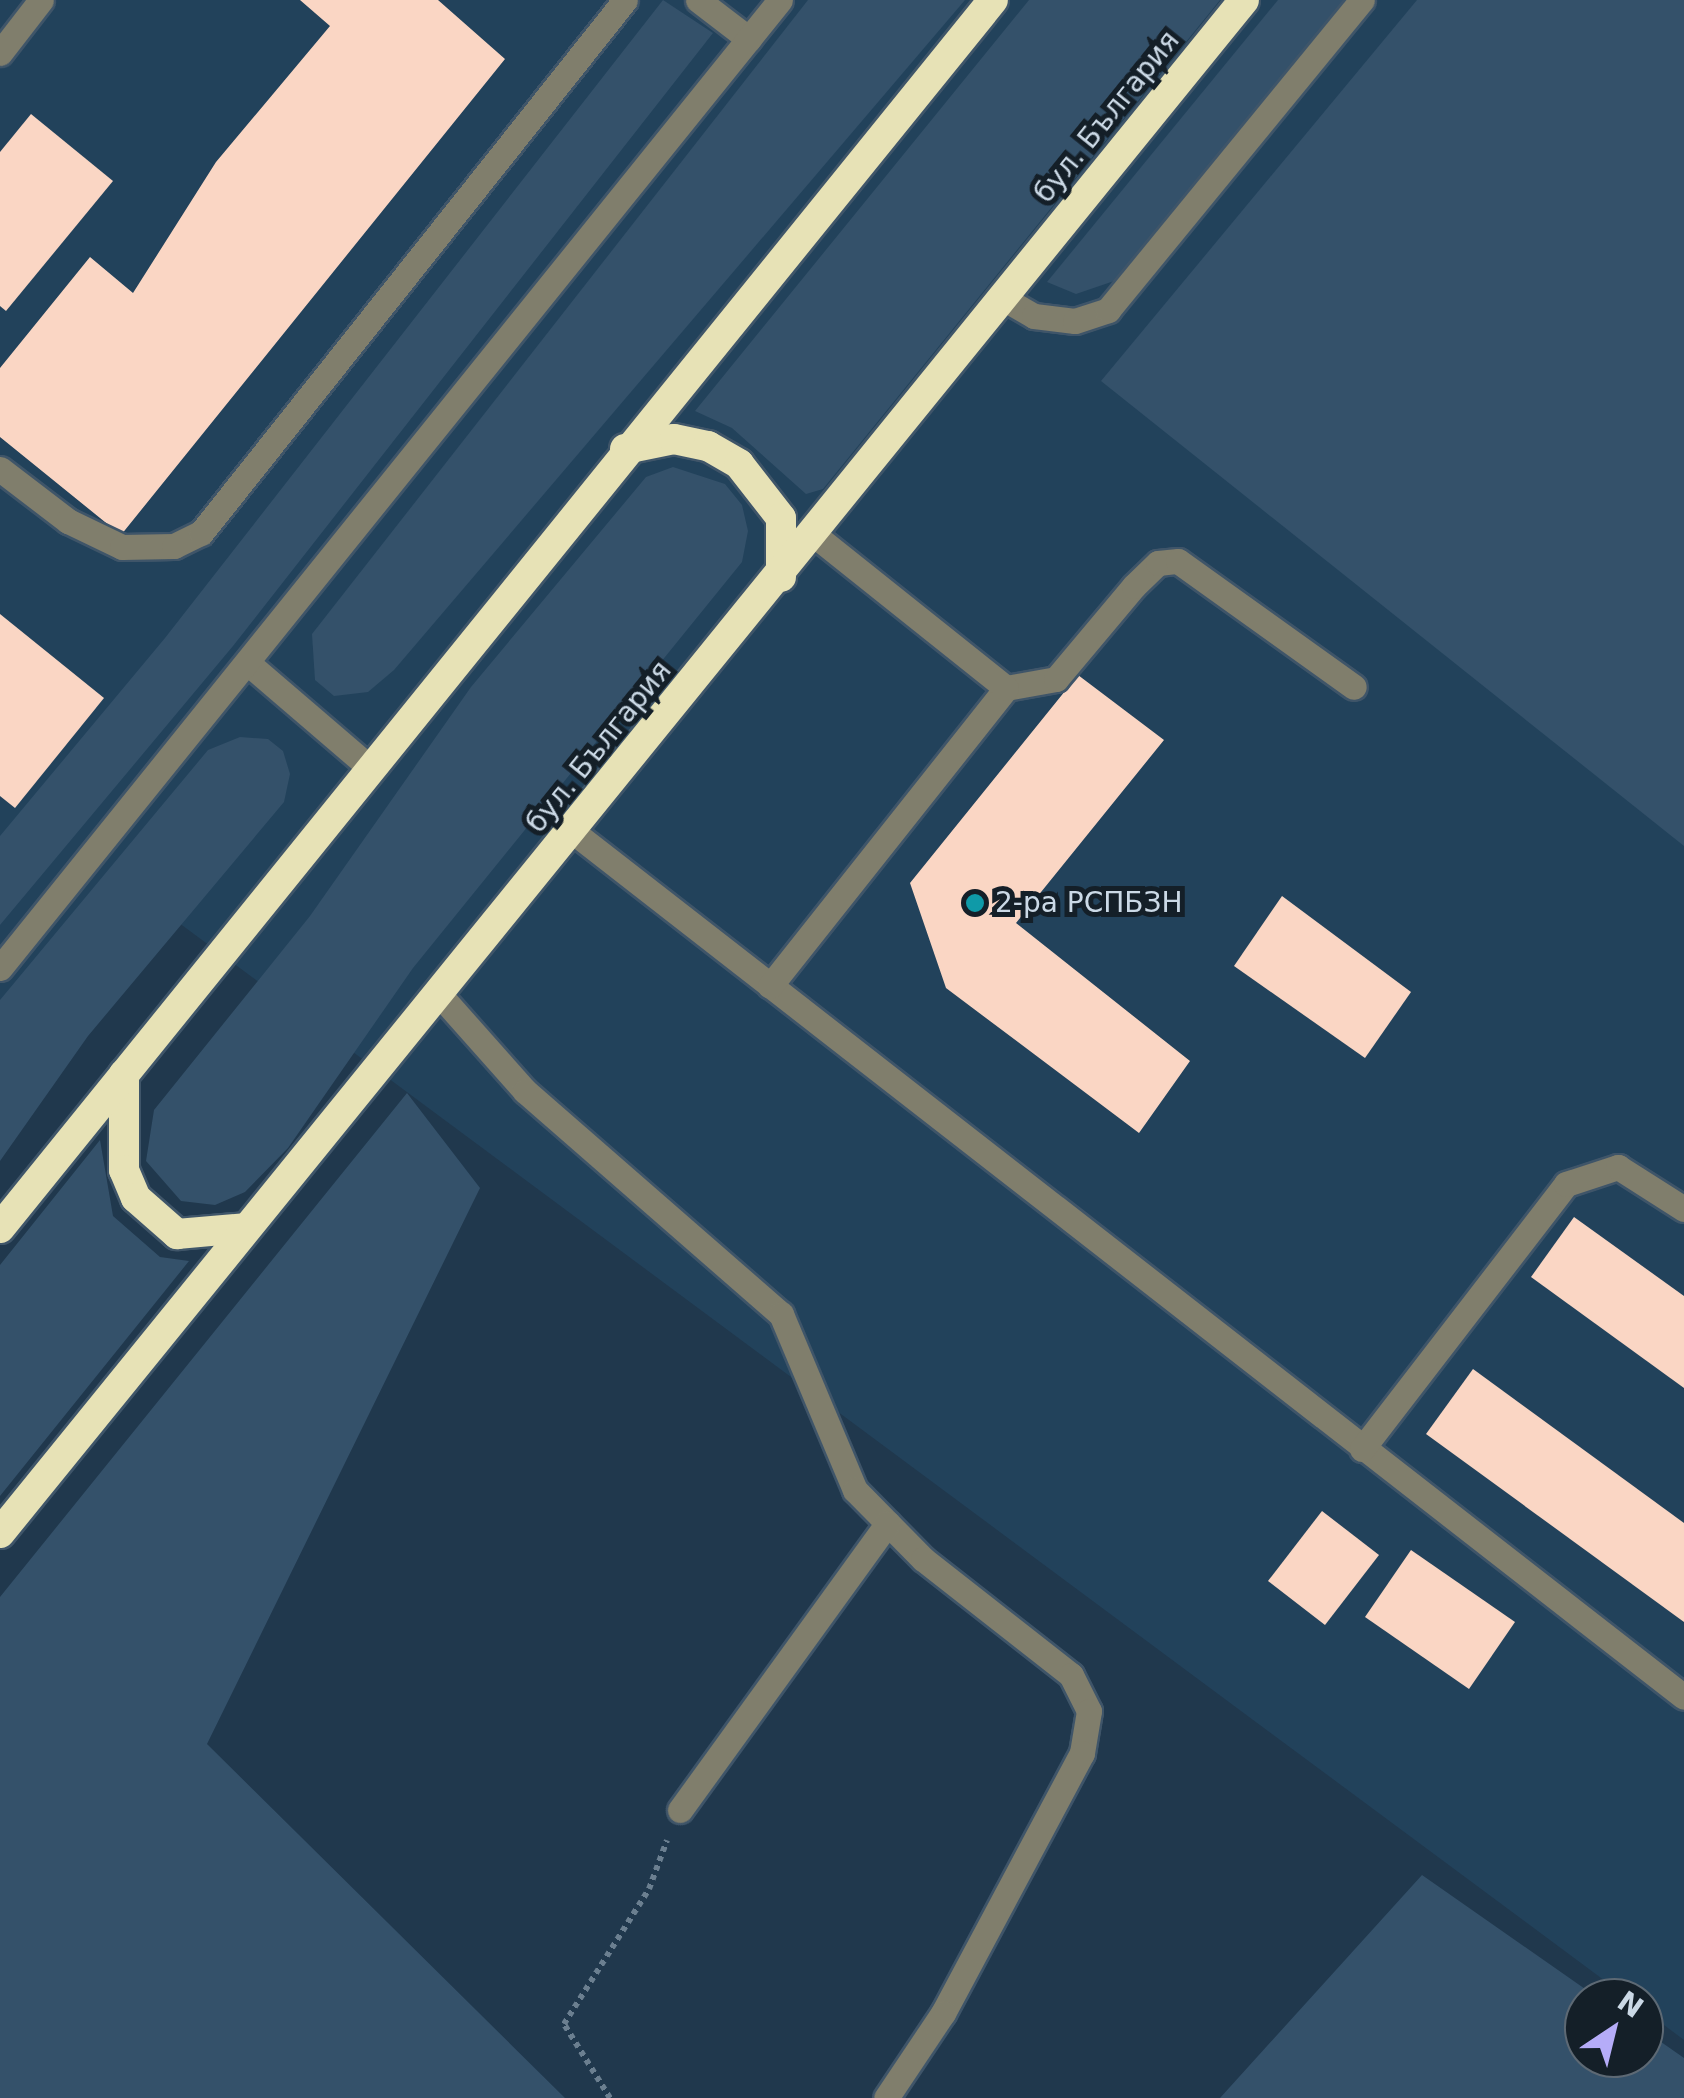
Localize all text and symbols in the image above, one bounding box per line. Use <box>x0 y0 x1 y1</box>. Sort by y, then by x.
street label: бул. България <box>1028 24 1186 210</box>
street label: бул. България <box>520 654 678 840</box>
place label: 2-ра РСПБЗН <box>995 886 1182 920</box>
marker: 2-ра РСПБЗН <box>964 892 986 914</box>
north arrow <box>1564 1978 1664 2078</box>
text: N <box>1611 1984 1649 2025</box>

